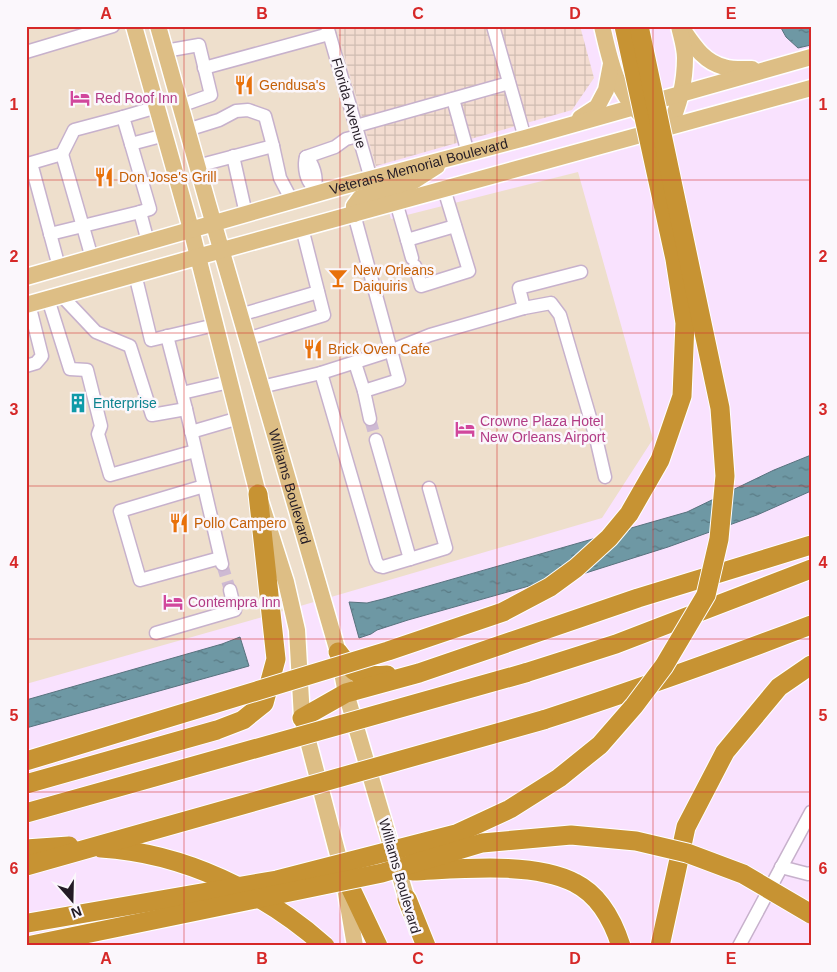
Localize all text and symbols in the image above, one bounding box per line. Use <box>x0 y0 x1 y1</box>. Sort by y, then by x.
text: A <box>100 5 112 22</box>
text: B <box>256 5 268 22</box>
text: C <box>412 5 424 22</box>
text: D <box>569 5 581 22</box>
text: E <box>726 5 737 22</box>
street label: Florida Avenue <box>328 56 370 150</box>
restaurant icon: Gendusa's <box>233 74 255 96</box>
place label: Gendusa's <box>259 77 326 93</box>
hotel icon: Red Roof Inn <box>69 87 91 109</box>
place label: Red Roof Inn <box>95 90 178 106</box>
text: 1 <box>10 96 19 113</box>
text: 1 <box>819 96 828 113</box>
street label: Veterans Memorial Boulevard <box>328 135 510 198</box>
restaurant icon: Don Jose's Grill <box>93 166 115 188</box>
place label: Don Jose's Grill <box>119 169 217 185</box>
text: 2 <box>10 248 19 265</box>
text: 2 <box>819 248 828 265</box>
place label: New Orleans Daiquiris <box>353 262 434 294</box>
bar icon: New Orleans Daiquiris <box>327 267 349 289</box>
restaurant icon: Brick Oven Cafe <box>302 338 324 360</box>
place label: Brick Oven Cafe <box>328 341 430 357</box>
building icon: Enterprise <box>67 392 89 414</box>
place label: Enterprise <box>93 395 157 411</box>
text: 3 <box>10 401 19 418</box>
text: 3 <box>819 401 828 418</box>
place label: Crowne Plaza Hotel New Orleans Airport <box>480 413 605 445</box>
hotel icon: Crowne Plaza Hotel New Orleans Airport <box>454 418 476 440</box>
street label: Williams Boulevard <box>266 427 314 546</box>
restaurant icon: Pollo Campero <box>168 512 190 534</box>
place label: Pollo Campero <box>194 515 287 531</box>
text: 4 <box>10 554 19 571</box>
text: 4 <box>819 554 828 571</box>
hotel icon: Contempra Inn <box>162 591 184 613</box>
place label: Contempra Inn <box>188 594 281 610</box>
text: 5 <box>10 707 19 724</box>
text: 5 <box>819 707 828 724</box>
street label: Williams Boulevard <box>376 817 424 935</box>
text: 6 <box>10 860 19 877</box>
text: 6 <box>819 860 828 877</box>
north arrow <box>48 874 98 924</box>
text: N <box>69 903 84 921</box>
text: A <box>100 950 112 967</box>
text: B <box>256 950 268 967</box>
text: C <box>412 950 424 967</box>
text: D <box>569 950 581 967</box>
text: E <box>726 950 737 967</box>

